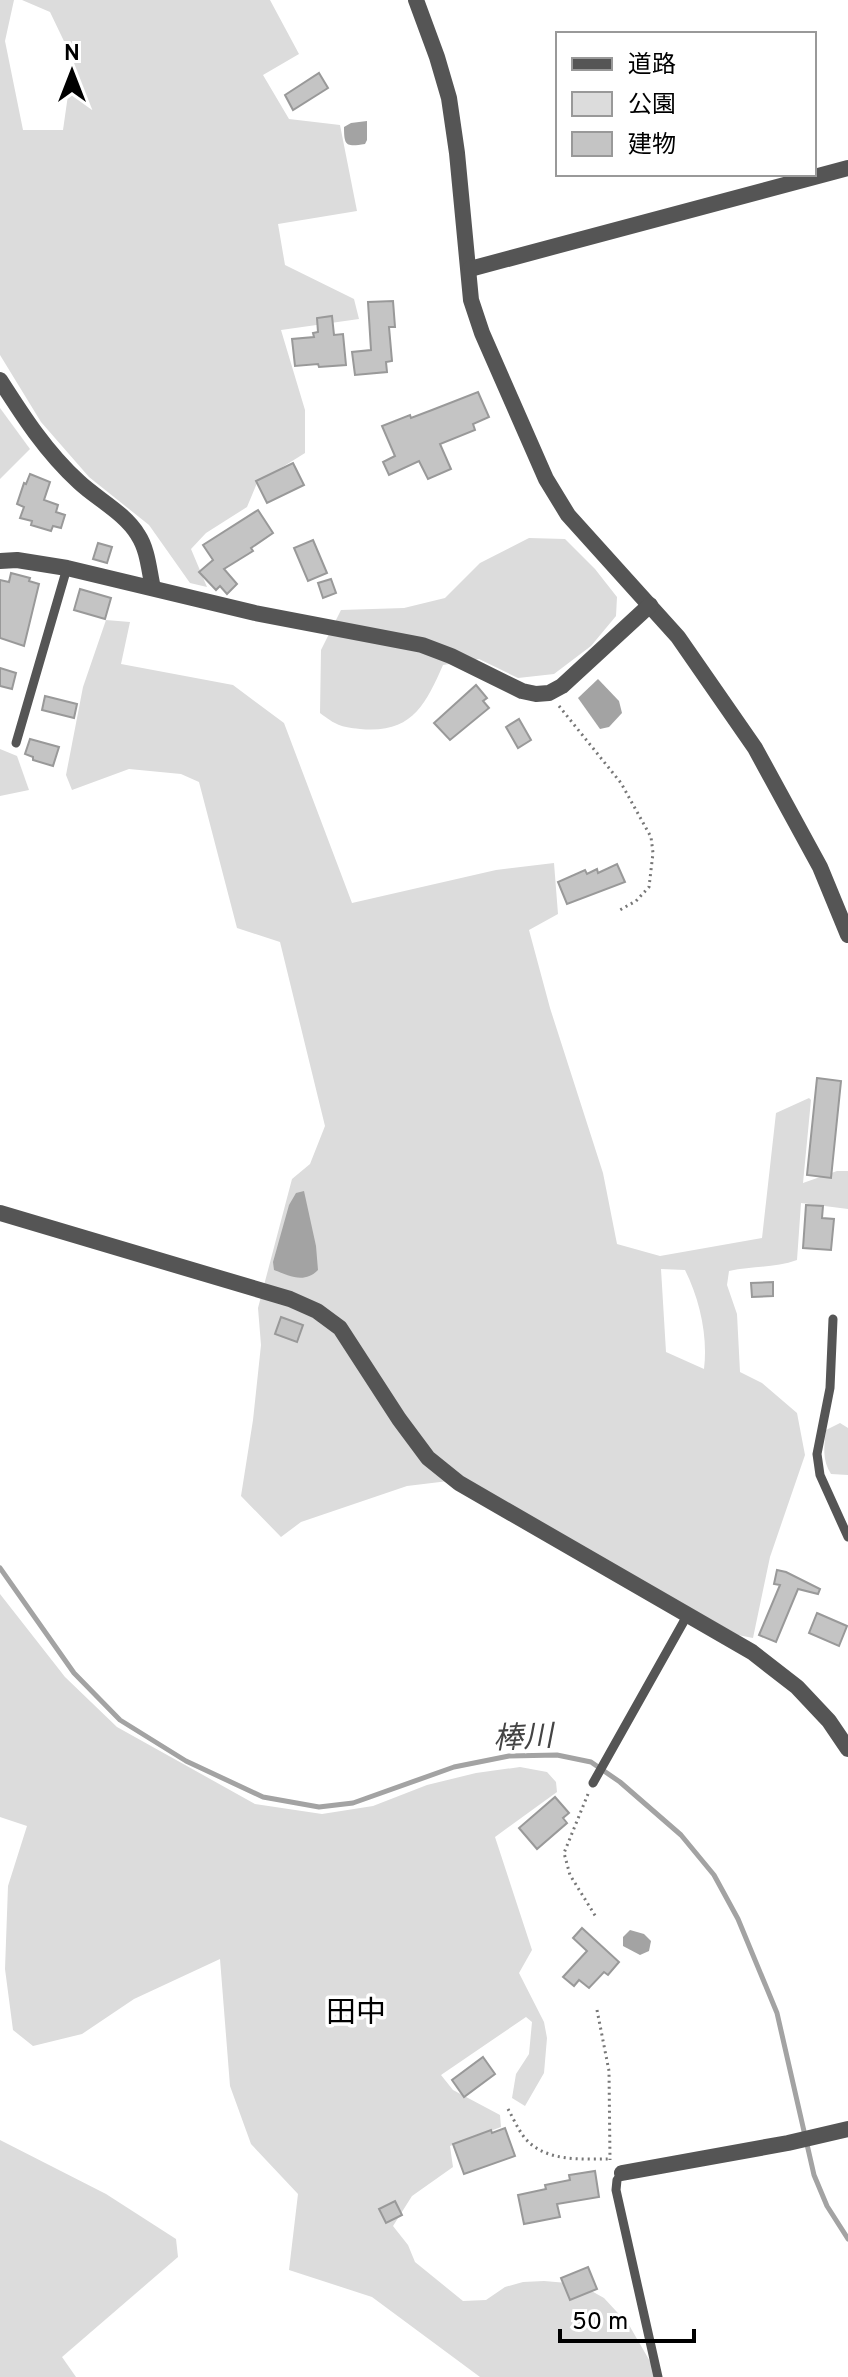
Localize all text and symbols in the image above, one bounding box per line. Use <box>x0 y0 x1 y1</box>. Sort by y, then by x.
north arrow <box>32 32 112 112</box>
legend <box>556 32 816 176</box>
text: N <box>64 41 80 68</box>
text: 道路 <box>628 51 676 81</box>
text: 公園 <box>628 91 676 121</box>
text: 建物 <box>628 131 676 161</box>
water label: 棒川 <box>492 1719 557 1760</box>
district label: 田中 <box>326 1996 386 2033</box>
scale bar <box>560 2293 694 2343</box>
text: 50 m <box>572 2308 628 2338</box>

